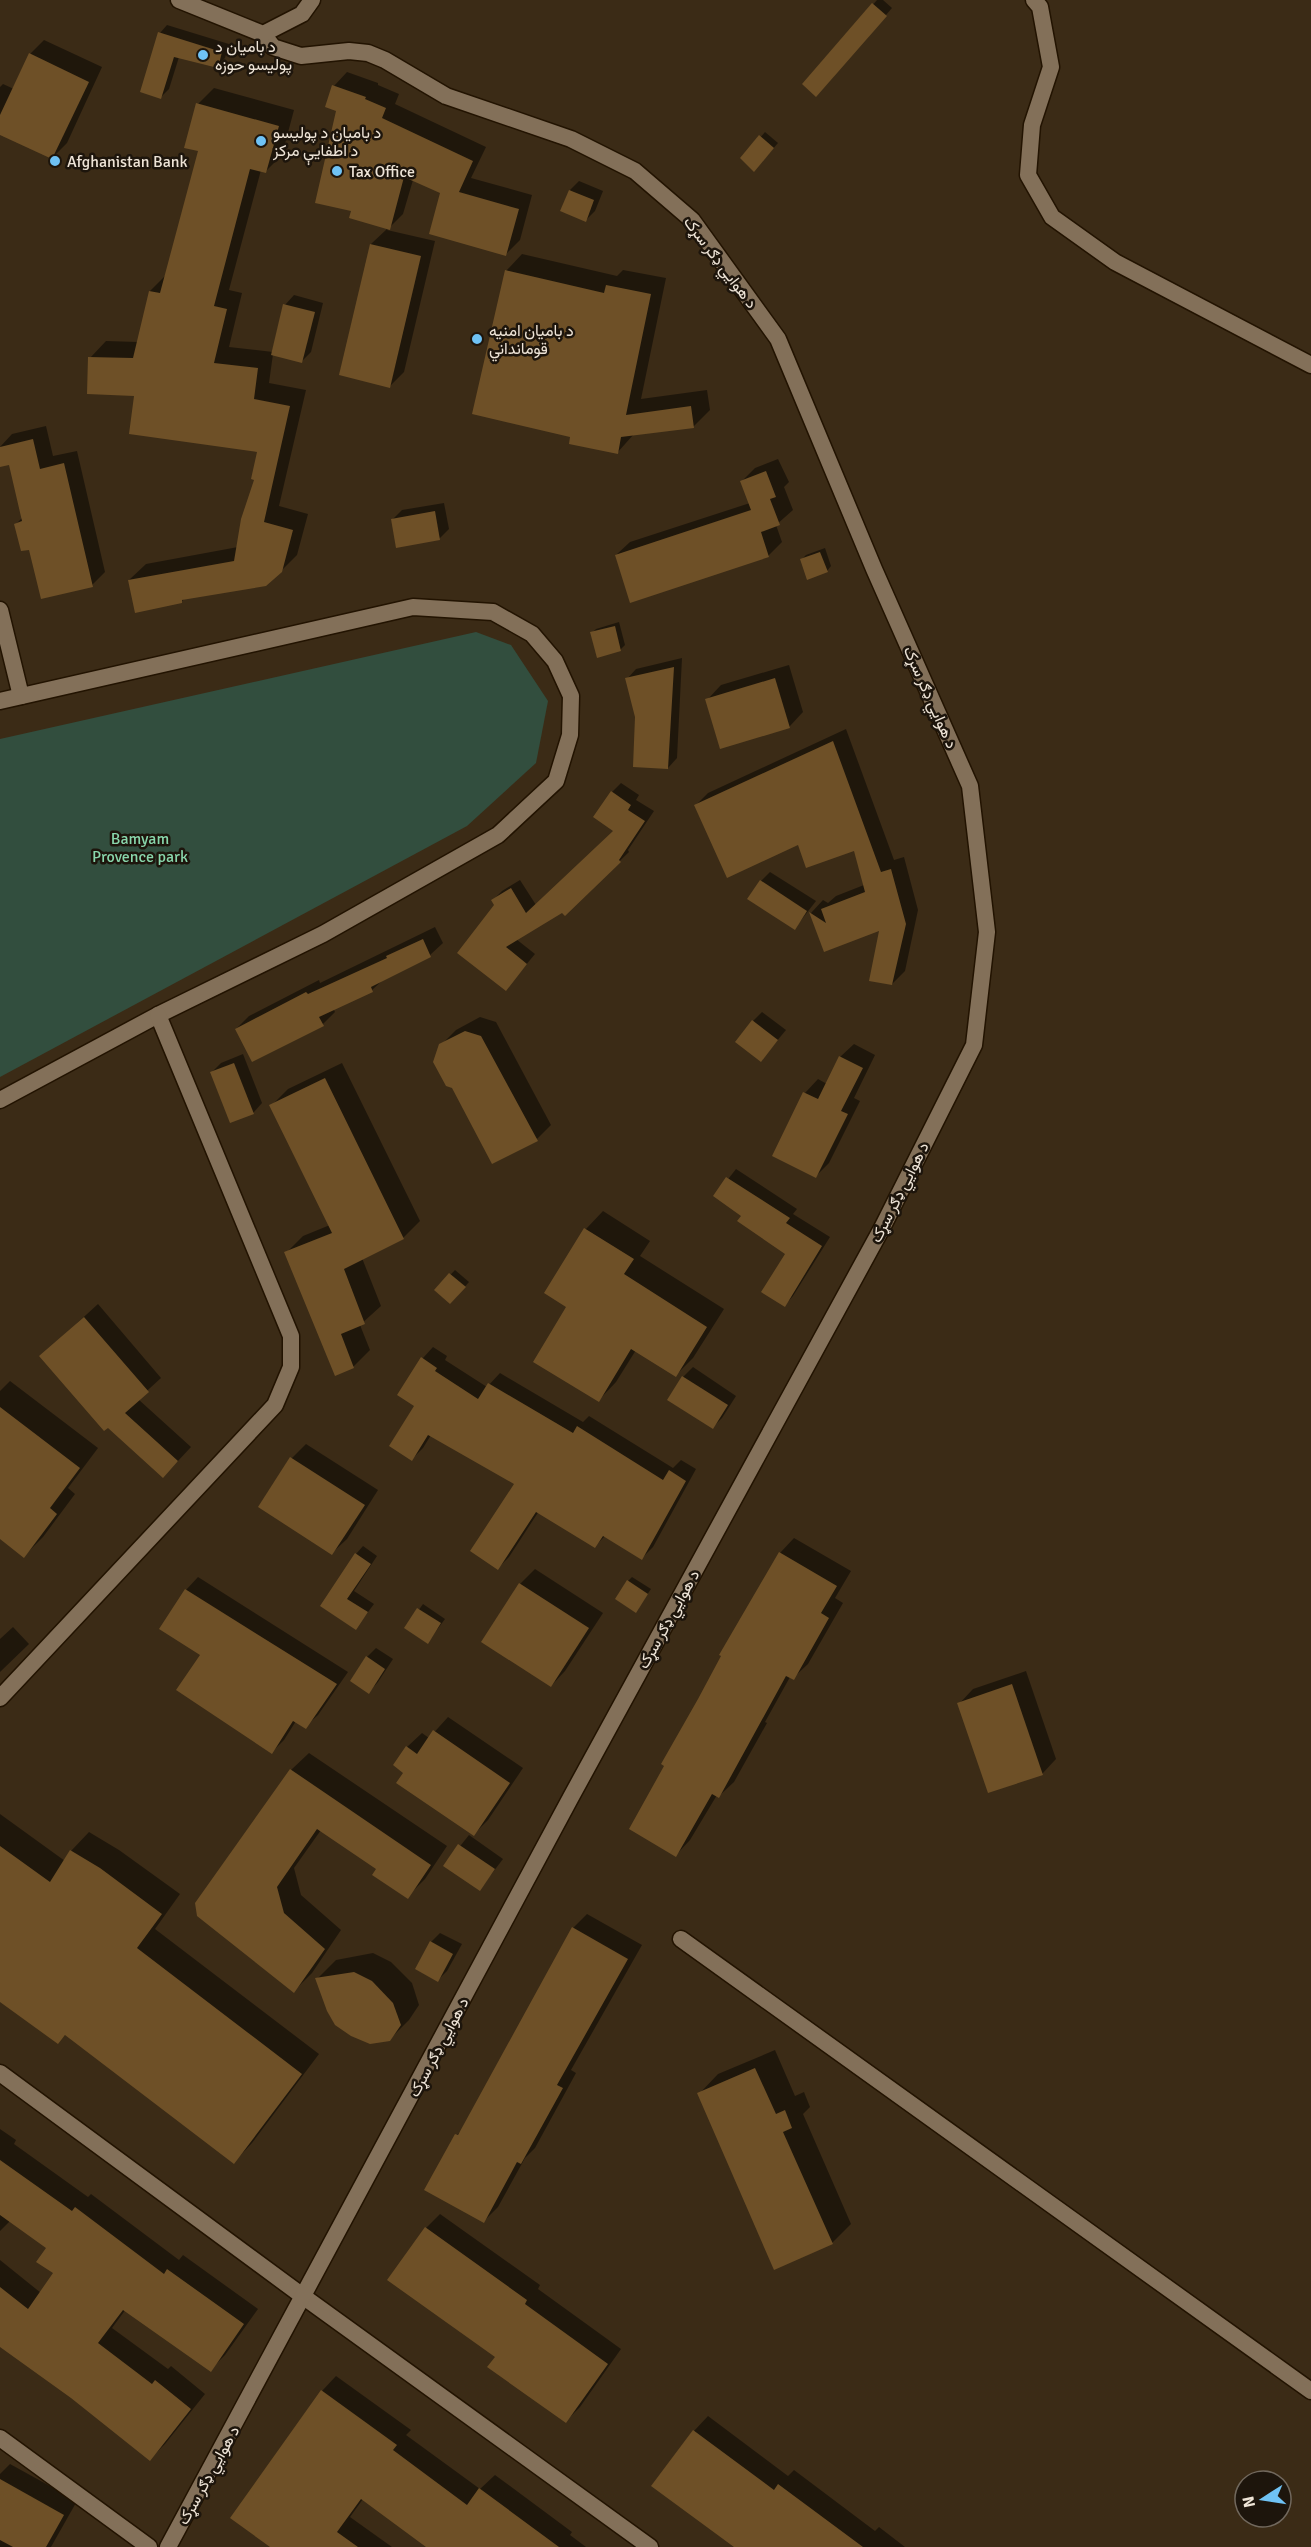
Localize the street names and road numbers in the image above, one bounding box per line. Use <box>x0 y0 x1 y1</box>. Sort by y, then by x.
street label: د هوايي ډګر سړک <box>677 213 761 314</box>
street label: د هوايي ډګر سړک <box>896 643 962 753</box>
street label: د هوايي ډګر سړک <box>866 1139 936 1247</box>
street label: د هوايي ډګر سړک <box>633 1567 707 1674</box>
street label: د هوايي ډګر سړک <box>404 1994 476 2102</box>
street label: د هوايي ډګر سړک <box>173 2423 247 2530</box>

